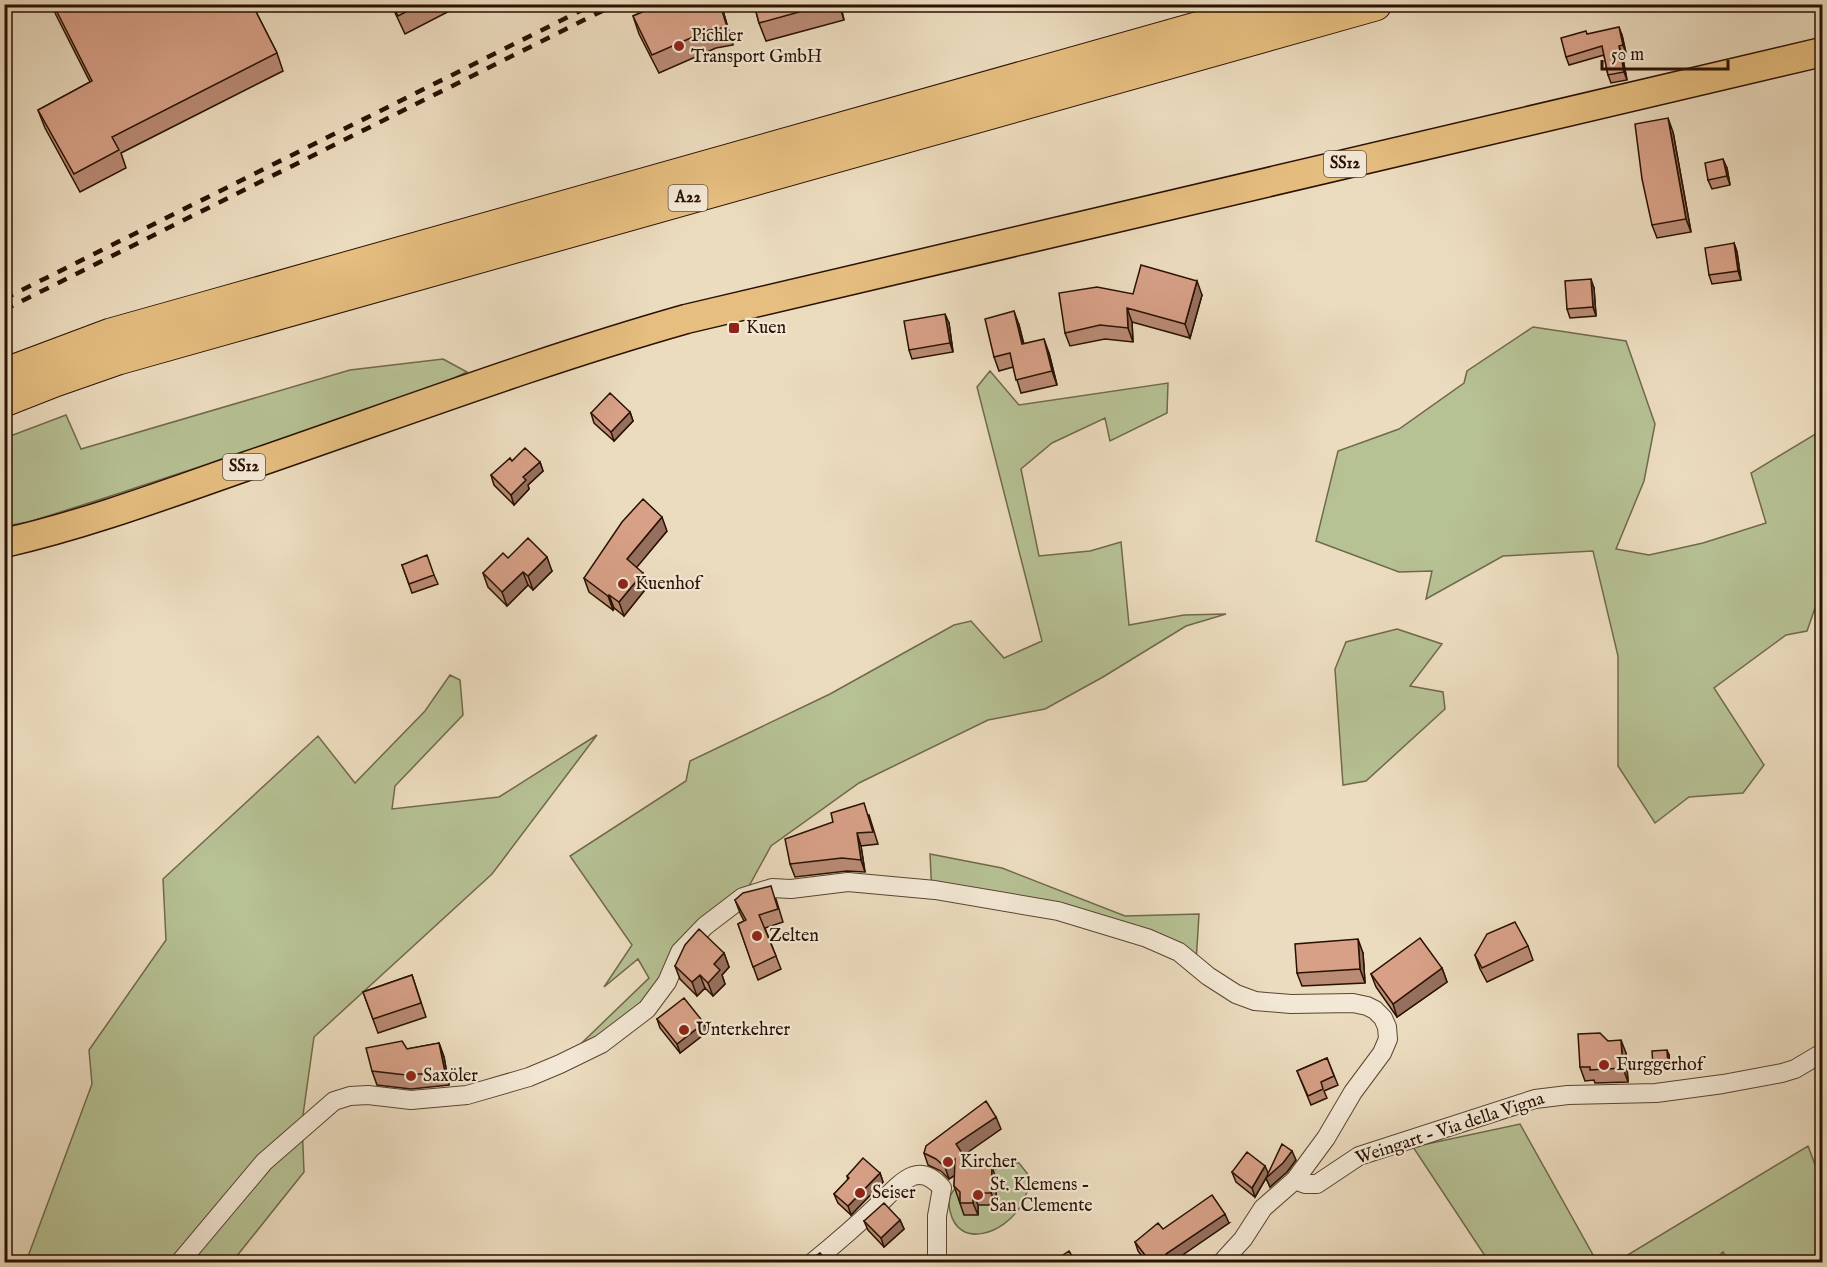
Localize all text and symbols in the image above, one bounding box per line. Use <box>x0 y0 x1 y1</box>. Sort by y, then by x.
place label: Pichler Transport GmbH <box>691 25 822 69</box>
scale bar <box>1602 33 1728 71</box>
marker: Pichler Transport GmbH <box>672 39 686 53</box>
text: 50 m <box>1611 44 1644 67</box>
road number: SS12 <box>1324 151 1366 177</box>
road number: A22 <box>668 185 708 211</box>
place label: Kuen <box>746 317 787 340</box>
marker: Kuen <box>727 321 741 335</box>
road number: SS12 <box>223 454 265 480</box>
place label: Kuenhof <box>635 573 704 596</box>
marker: Kuenhof <box>616 577 630 591</box>
place label: Zelten <box>769 925 819 948</box>
marker: Zelten <box>750 929 764 943</box>
place label: Unterkehrer <box>696 1019 791 1042</box>
marker: Unterkehrer <box>677 1023 691 1037</box>
place label: Furggerhof <box>1616 1054 1707 1077</box>
marker: Furggerhof <box>1597 1058 1611 1072</box>
place label: Saxöler <box>423 1065 478 1088</box>
marker: Saxöler <box>404 1069 418 1083</box>
street label: Weingart - Via della Vigna <box>1353 1088 1547 1170</box>
place label: Kircher <box>960 1151 1017 1174</box>
marker: Kircher <box>941 1155 955 1169</box>
place label: St. Klemens - San Clemente <box>990 1174 1093 1218</box>
place label: Seiser <box>872 1182 916 1205</box>
marker: Seiser <box>853 1186 867 1200</box>
marker: St. Klemens - San Clemente <box>971 1188 985 1202</box>

